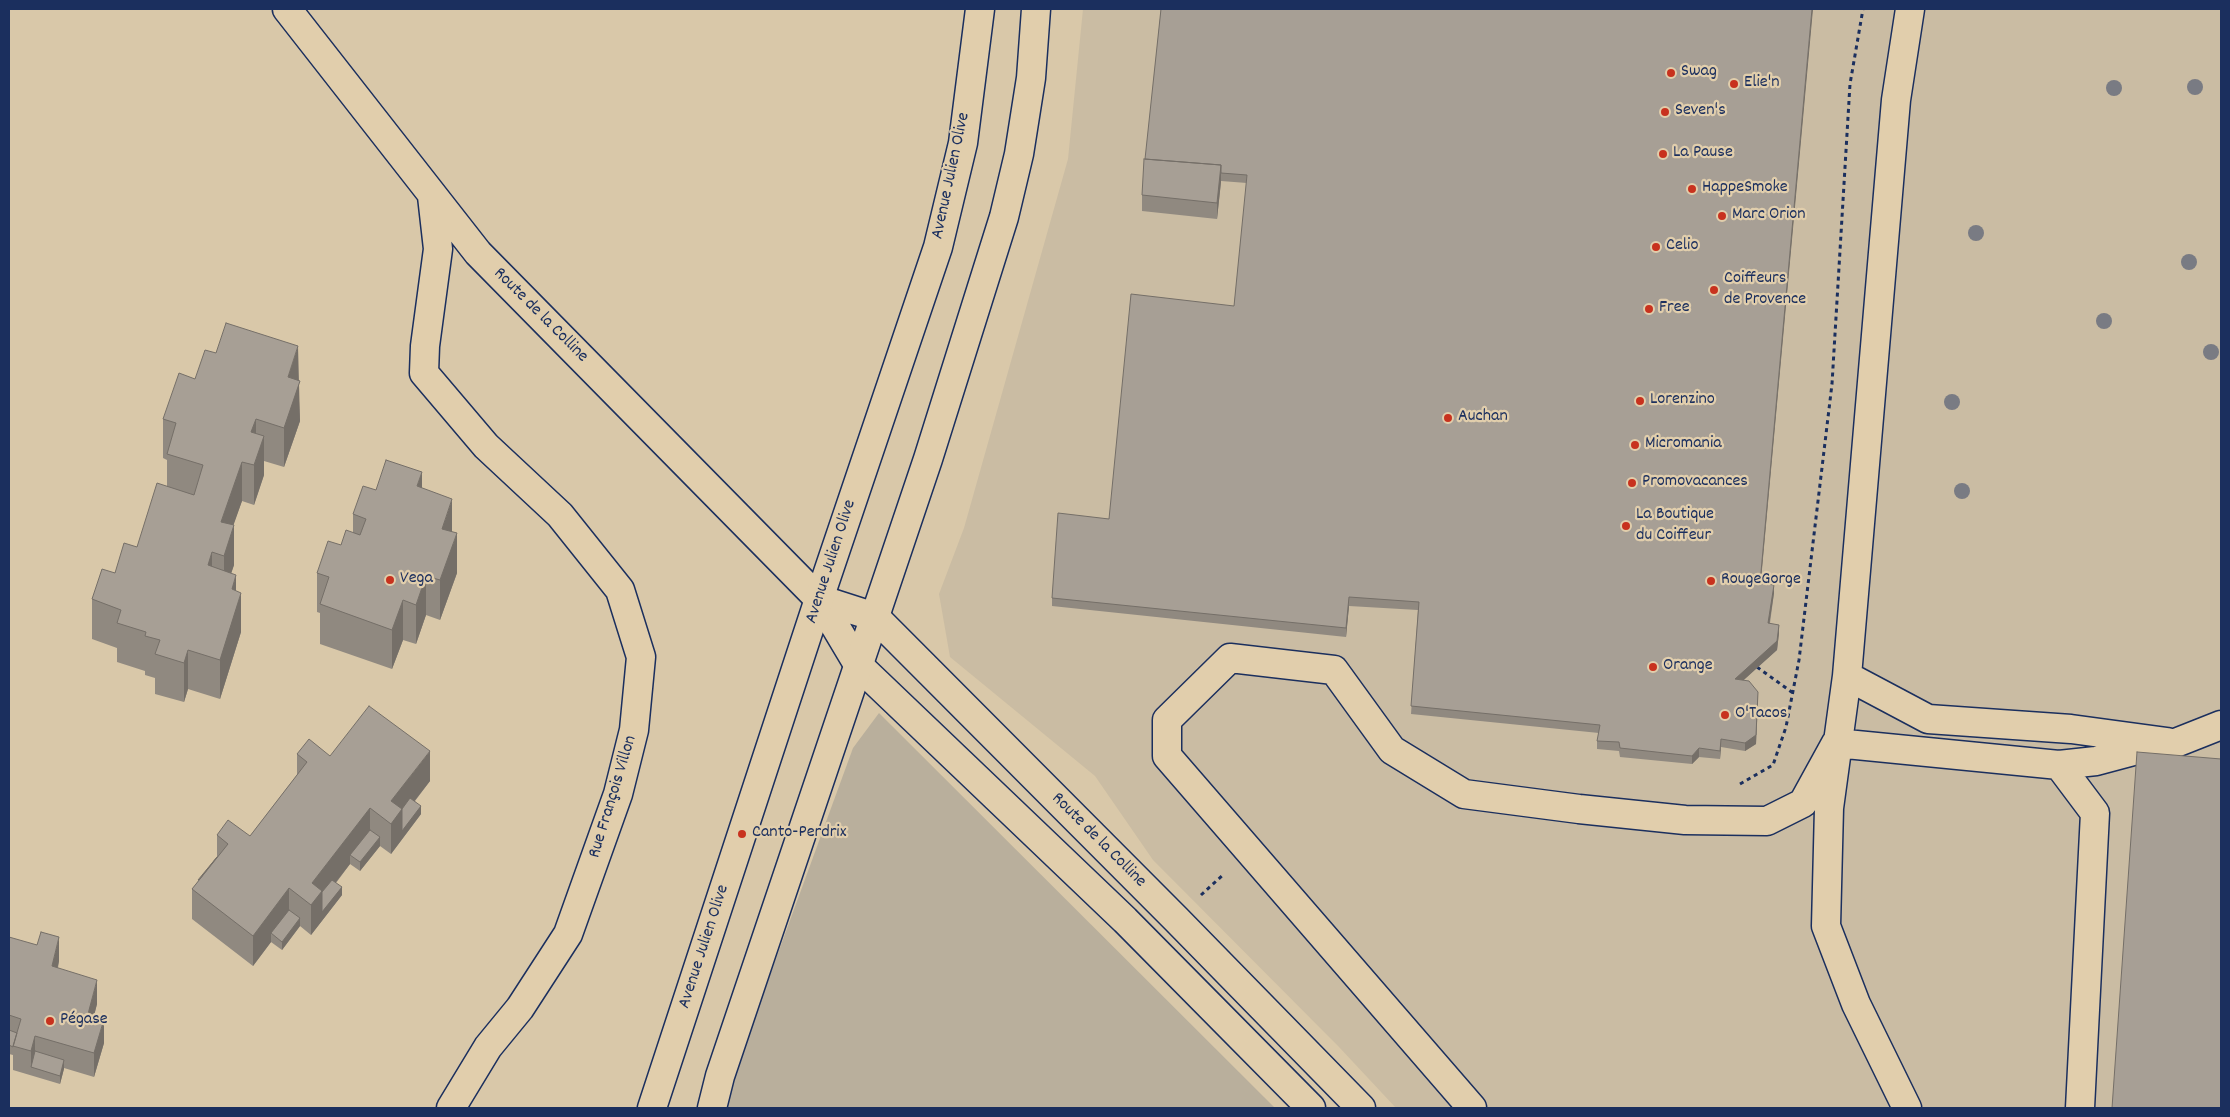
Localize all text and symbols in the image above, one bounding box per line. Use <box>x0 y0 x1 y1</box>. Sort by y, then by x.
place label: Swag <box>1681 62 1717 84</box>
marker: Swag <box>1665 67 1677 79</box>
place label: Elie'n <box>1744 73 1780 95</box>
marker: Elie'n <box>1728 78 1740 90</box>
place label: Seven's <box>1675 101 1726 123</box>
marker: Seven's <box>1659 106 1671 118</box>
street label: Avenue Julien Olive <box>928 111 976 241</box>
place label: La Pause <box>1673 143 1733 165</box>
marker: La Pause <box>1657 148 1669 160</box>
place label: HappeSmoke <box>1702 178 1788 200</box>
marker: HappeSmoke <box>1686 183 1698 195</box>
place label: Marc Orion <box>1732 205 1806 227</box>
marker: Marc Orion <box>1716 210 1728 222</box>
place label: Celio <box>1666 236 1698 258</box>
marker: Celio <box>1650 241 1662 253</box>
street label: Route de la Colline <box>488 264 592 368</box>
place label: Coiffeurs de Provence <box>1724 269 1806 312</box>
marker: Coiffeurs de Provence <box>1708 284 1720 296</box>
place label: Free <box>1659 298 1690 320</box>
marker: Free <box>1643 303 1655 315</box>
place label: Lorenzino <box>1650 390 1715 412</box>
marker: Lorenzino <box>1634 395 1646 407</box>
place label: Auchan <box>1458 407 1508 429</box>
marker: Auchan <box>1442 412 1454 424</box>
place label: Micromania <box>1645 434 1722 456</box>
marker: Micromania <box>1629 439 1641 451</box>
place label: Promovacances <box>1642 472 1748 494</box>
marker: Promovacances <box>1626 477 1638 489</box>
street label: Avenue Julien Olive <box>802 497 862 627</box>
place label: La Boutique du Coiffeur <box>1636 505 1714 548</box>
marker: La Boutique du Coiffeur <box>1620 520 1632 532</box>
place label: Vega <box>400 569 433 591</box>
place label: RougeGorge <box>1721 570 1801 592</box>
marker: Vega <box>384 574 396 586</box>
marker: RougeGorge <box>1705 575 1717 587</box>
place label: Orange <box>1663 656 1713 678</box>
marker: Orange <box>1647 661 1659 673</box>
place label: O'Tacos <box>1735 704 1787 726</box>
marker: O'Tacos <box>1719 709 1731 721</box>
street label: Rue François Villon <box>585 733 643 861</box>
street label: Route de la Colline <box>1046 789 1150 893</box>
place label: Canto-Perdrix <box>752 823 846 845</box>
marker: Canto-Perdrix <box>736 828 748 840</box>
street label: Avenue Julien Olive <box>675 882 735 1012</box>
place label: Pégase <box>60 1010 108 1032</box>
marker: Pégase <box>44 1015 56 1027</box>

